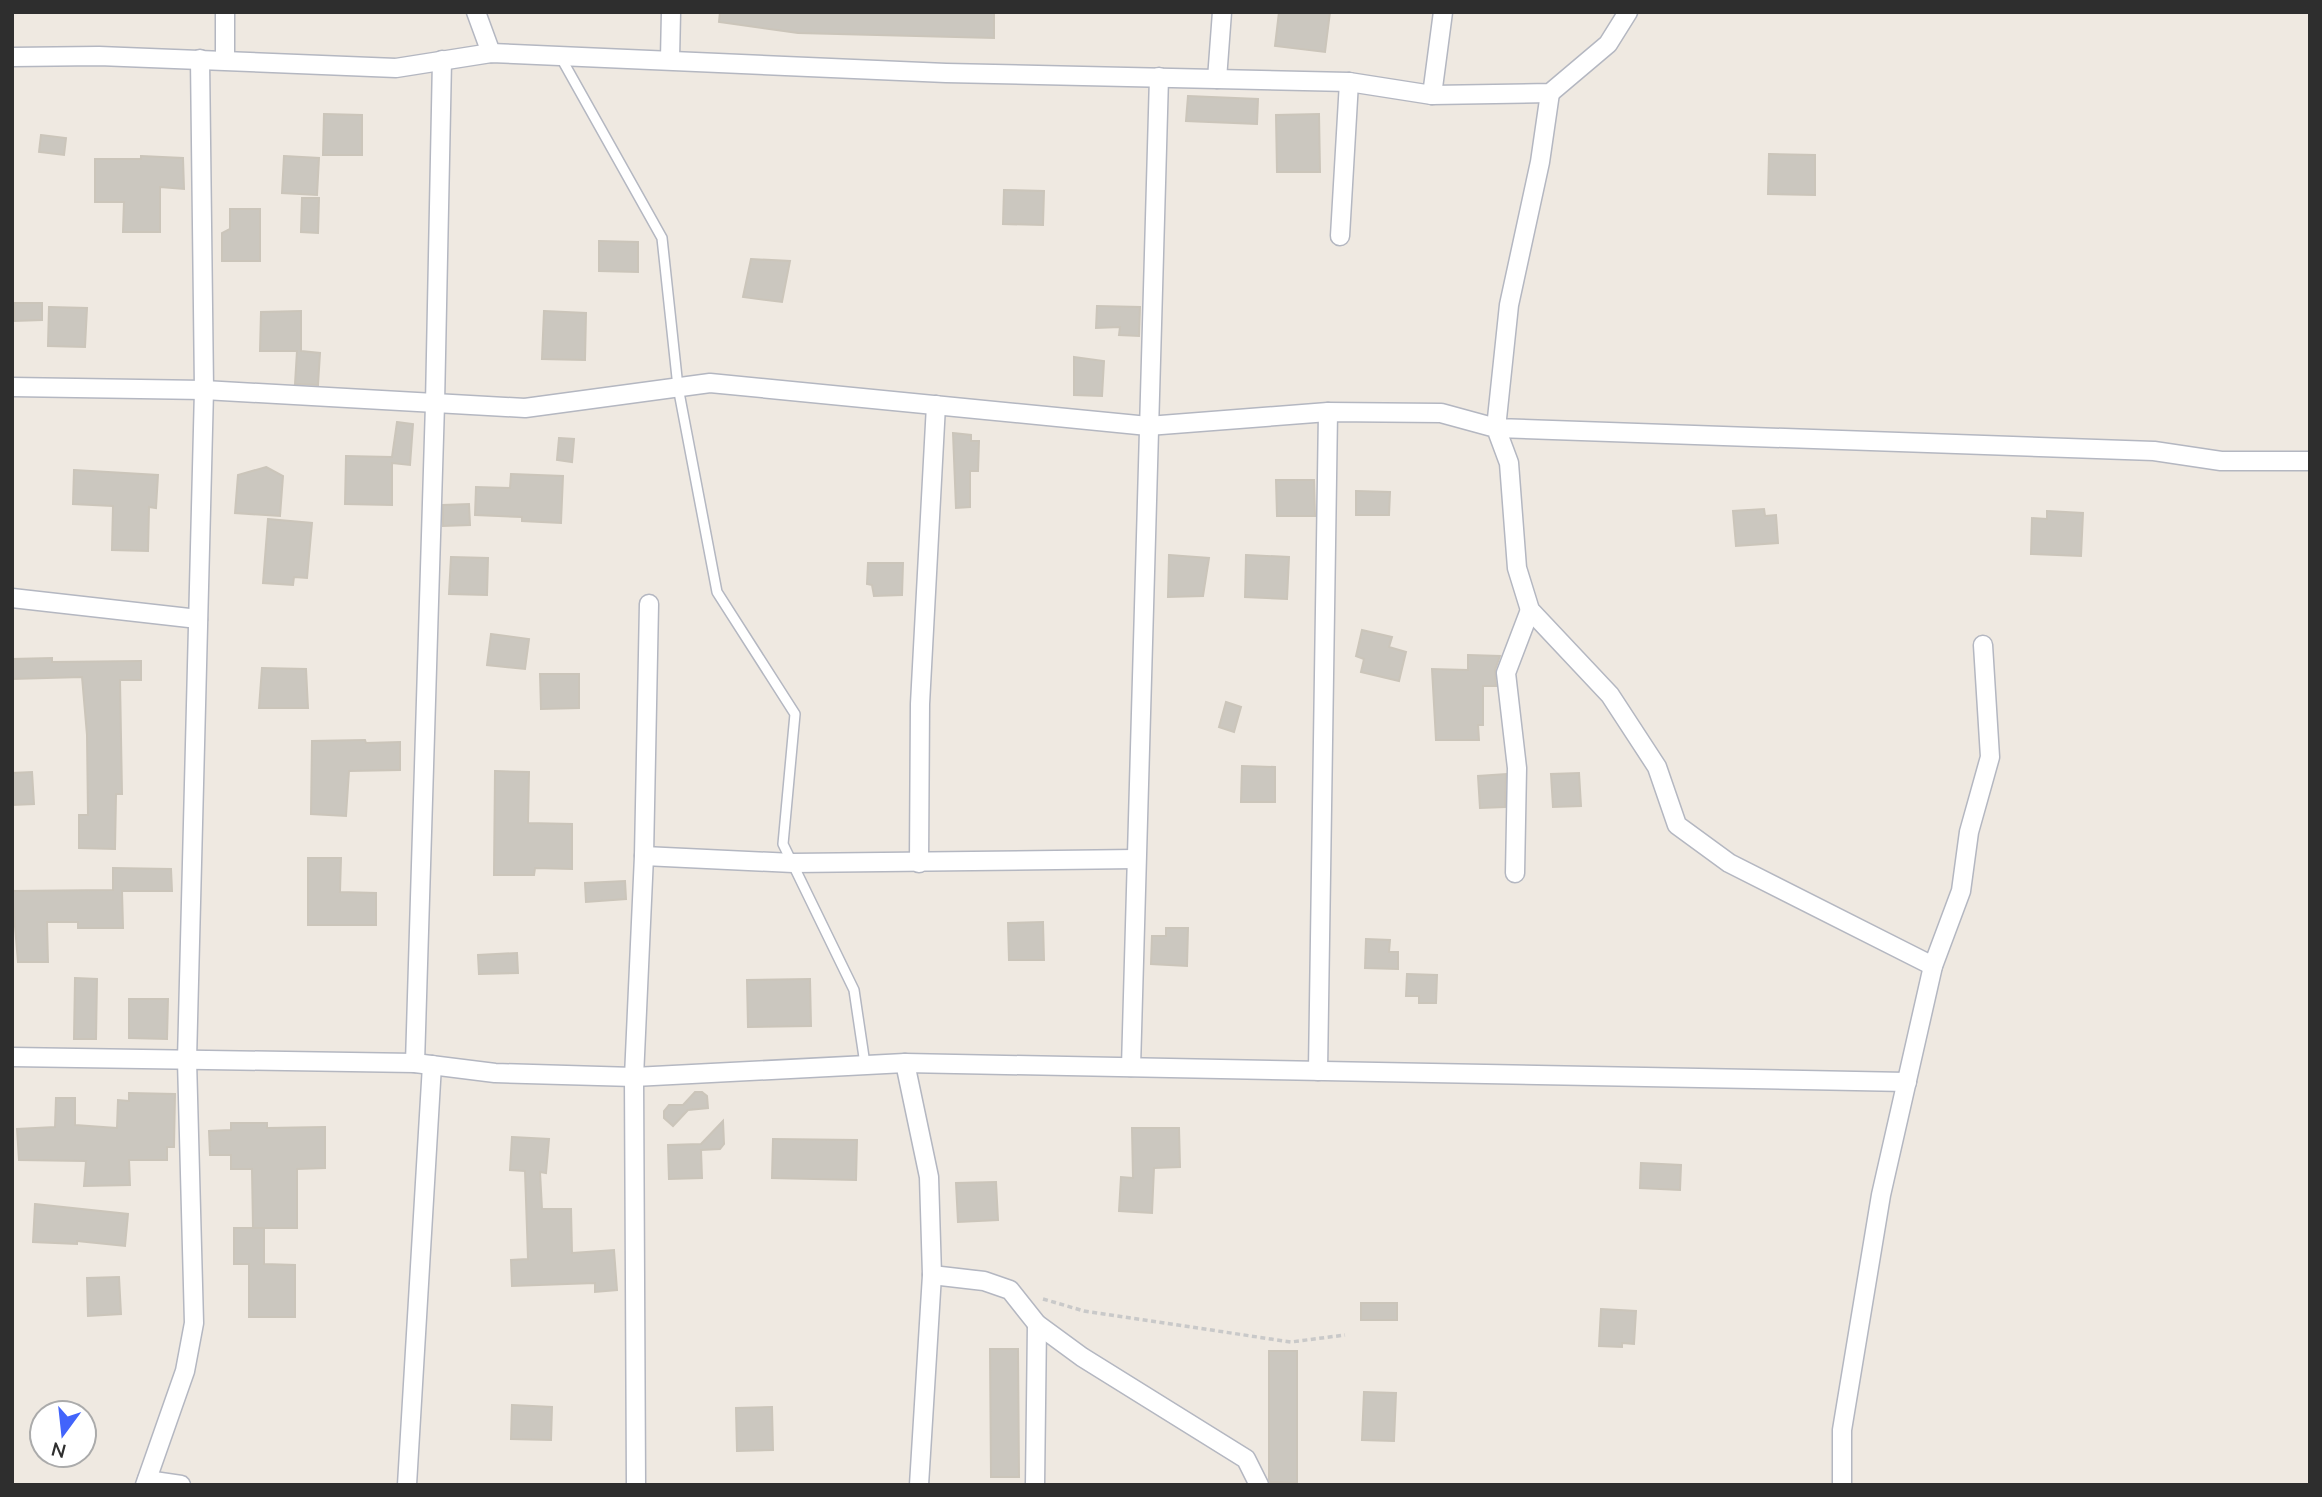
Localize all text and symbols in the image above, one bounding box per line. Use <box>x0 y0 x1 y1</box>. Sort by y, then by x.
north arrow <box>28 1399 98 1469</box>
text: N <box>49 1435 69 1464</box>

